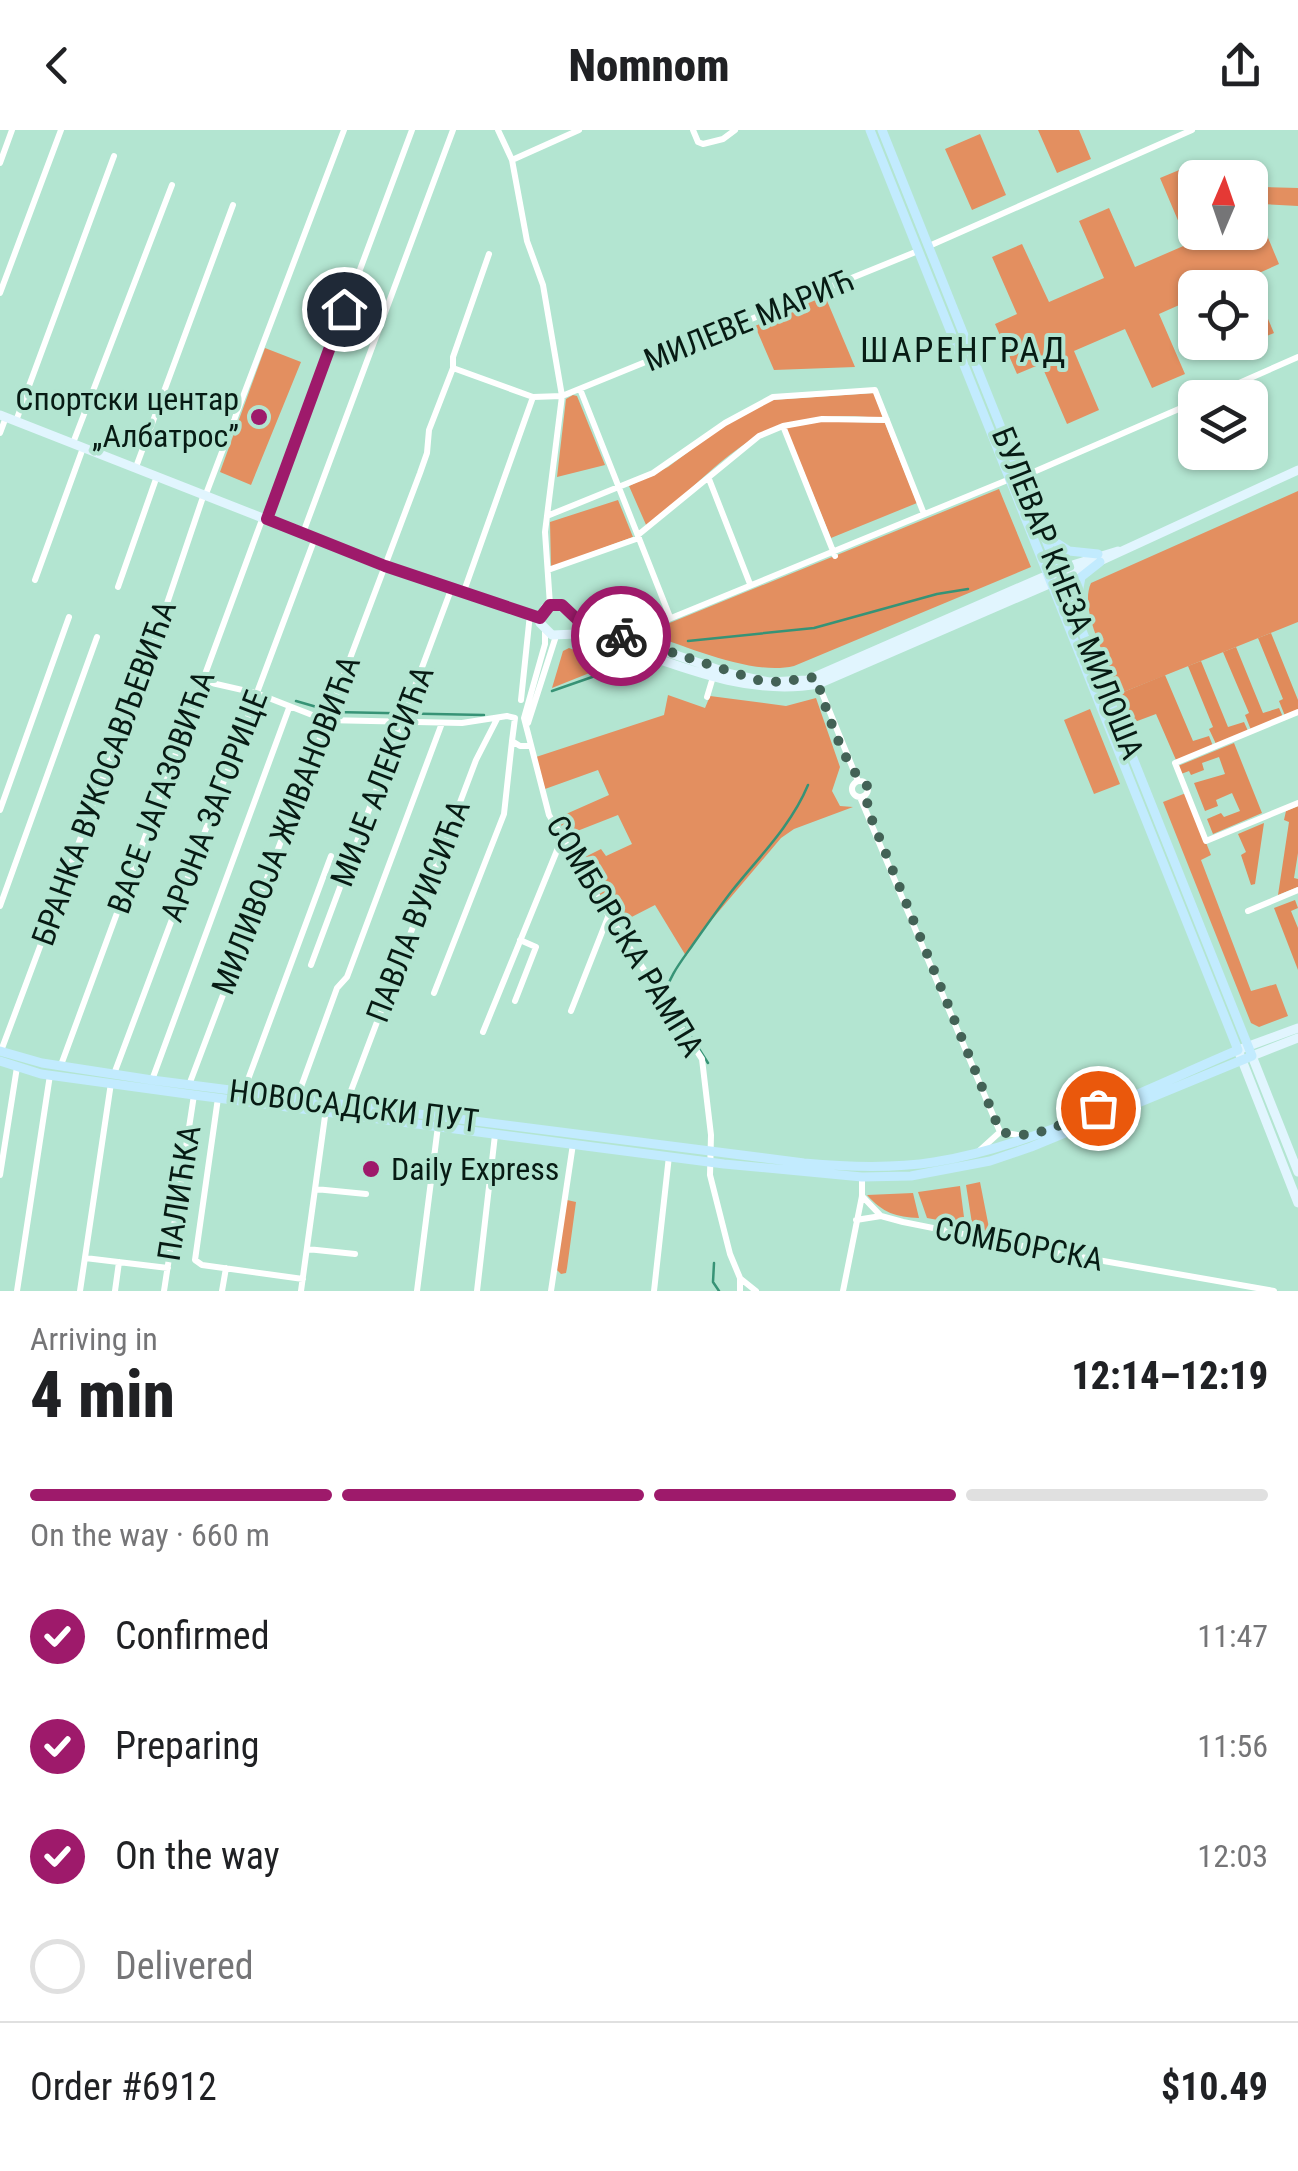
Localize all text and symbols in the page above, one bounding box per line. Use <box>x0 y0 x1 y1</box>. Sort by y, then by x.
icon: back <box>30 38 85 93</box>
icon: share <box>1213 38 1268 93</box>
text: Nomnom <box>569 39 729 92</box>
north arrow <box>1178 160 1268 250</box>
map controls <box>1178 160 1268 470</box>
street label: МИЛЕВЕ МАРИЋ <box>638 261 860 379</box>
pin <box>302 267 387 352</box>
button: locate <box>1178 270 1268 360</box>
icon: home <box>317 282 372 337</box>
district label: ШАРЕНГРАД <box>860 330 1068 371</box>
place label: Спортски центар „Албатрос” <box>15 380 239 455</box>
button: layers <box>1178 380 1268 470</box>
marker: Спортски центар „Албатрос” <box>248 406 270 428</box>
street label: БУЛЕВАР КНЕЗА МИЛОША <box>984 421 1152 765</box>
courier <box>571 586 671 686</box>
street label: БРАНКА ВУКОСАВЉЕВИЋА <box>24 595 184 951</box>
icon: bike <box>594 609 649 664</box>
street label: МИЛИВОЈА ЖИВАНОВИЋА <box>204 650 368 1000</box>
street label: МИЈЕ АЛЕКСИЋА <box>323 660 441 892</box>
street label: ВАСЕ ЈАГАЗОВИЋА <box>99 665 223 919</box>
street label: АРОНА ЗАГОРИЦЕ <box>153 685 275 927</box>
street label: ПАВЛА ВУИСИЋА <box>358 795 478 1027</box>
street label: СОМБОРСКА РАМПА <box>538 809 712 1063</box>
pin <box>1056 1066 1141 1151</box>
street label: НОВОСАДСКИ ПУТ <box>227 1072 481 1140</box>
icon: bag <box>1071 1081 1126 1136</box>
street label: ПАЛИЋКА <box>150 1123 208 1263</box>
place label: Daily Express <box>391 1150 559 1188</box>
marker: Daily Express <box>360 1158 382 1180</box>
street label: СОМБОРСКА <box>932 1209 1106 1279</box>
text: Arriving in <box>30 1320 158 1358</box>
text: 12:14–12:19 <box>1071 1354 1268 1398</box>
text: 4 min <box>30 1357 175 1433</box>
text: On the way · 660 m <box>30 1516 270 1554</box>
icon: check <box>30 1609 85 1664</box>
text: Confirmed <box>115 1614 270 1658</box>
text: 11:47 <box>1197 1617 1268 1655</box>
icon: check <box>30 1719 85 1774</box>
text: Preparing <box>115 1724 260 1768</box>
text: 11:56 <box>1197 1727 1268 1765</box>
icon: check <box>30 1829 85 1884</box>
text: On the way <box>115 1834 280 1878</box>
text: 12:03 <box>1197 1837 1268 1875</box>
text: Delivered <box>115 1944 254 1988</box>
text: Order #6912 <box>30 2065 217 2109</box>
text: $10.49 <box>1161 2065 1268 2109</box>

